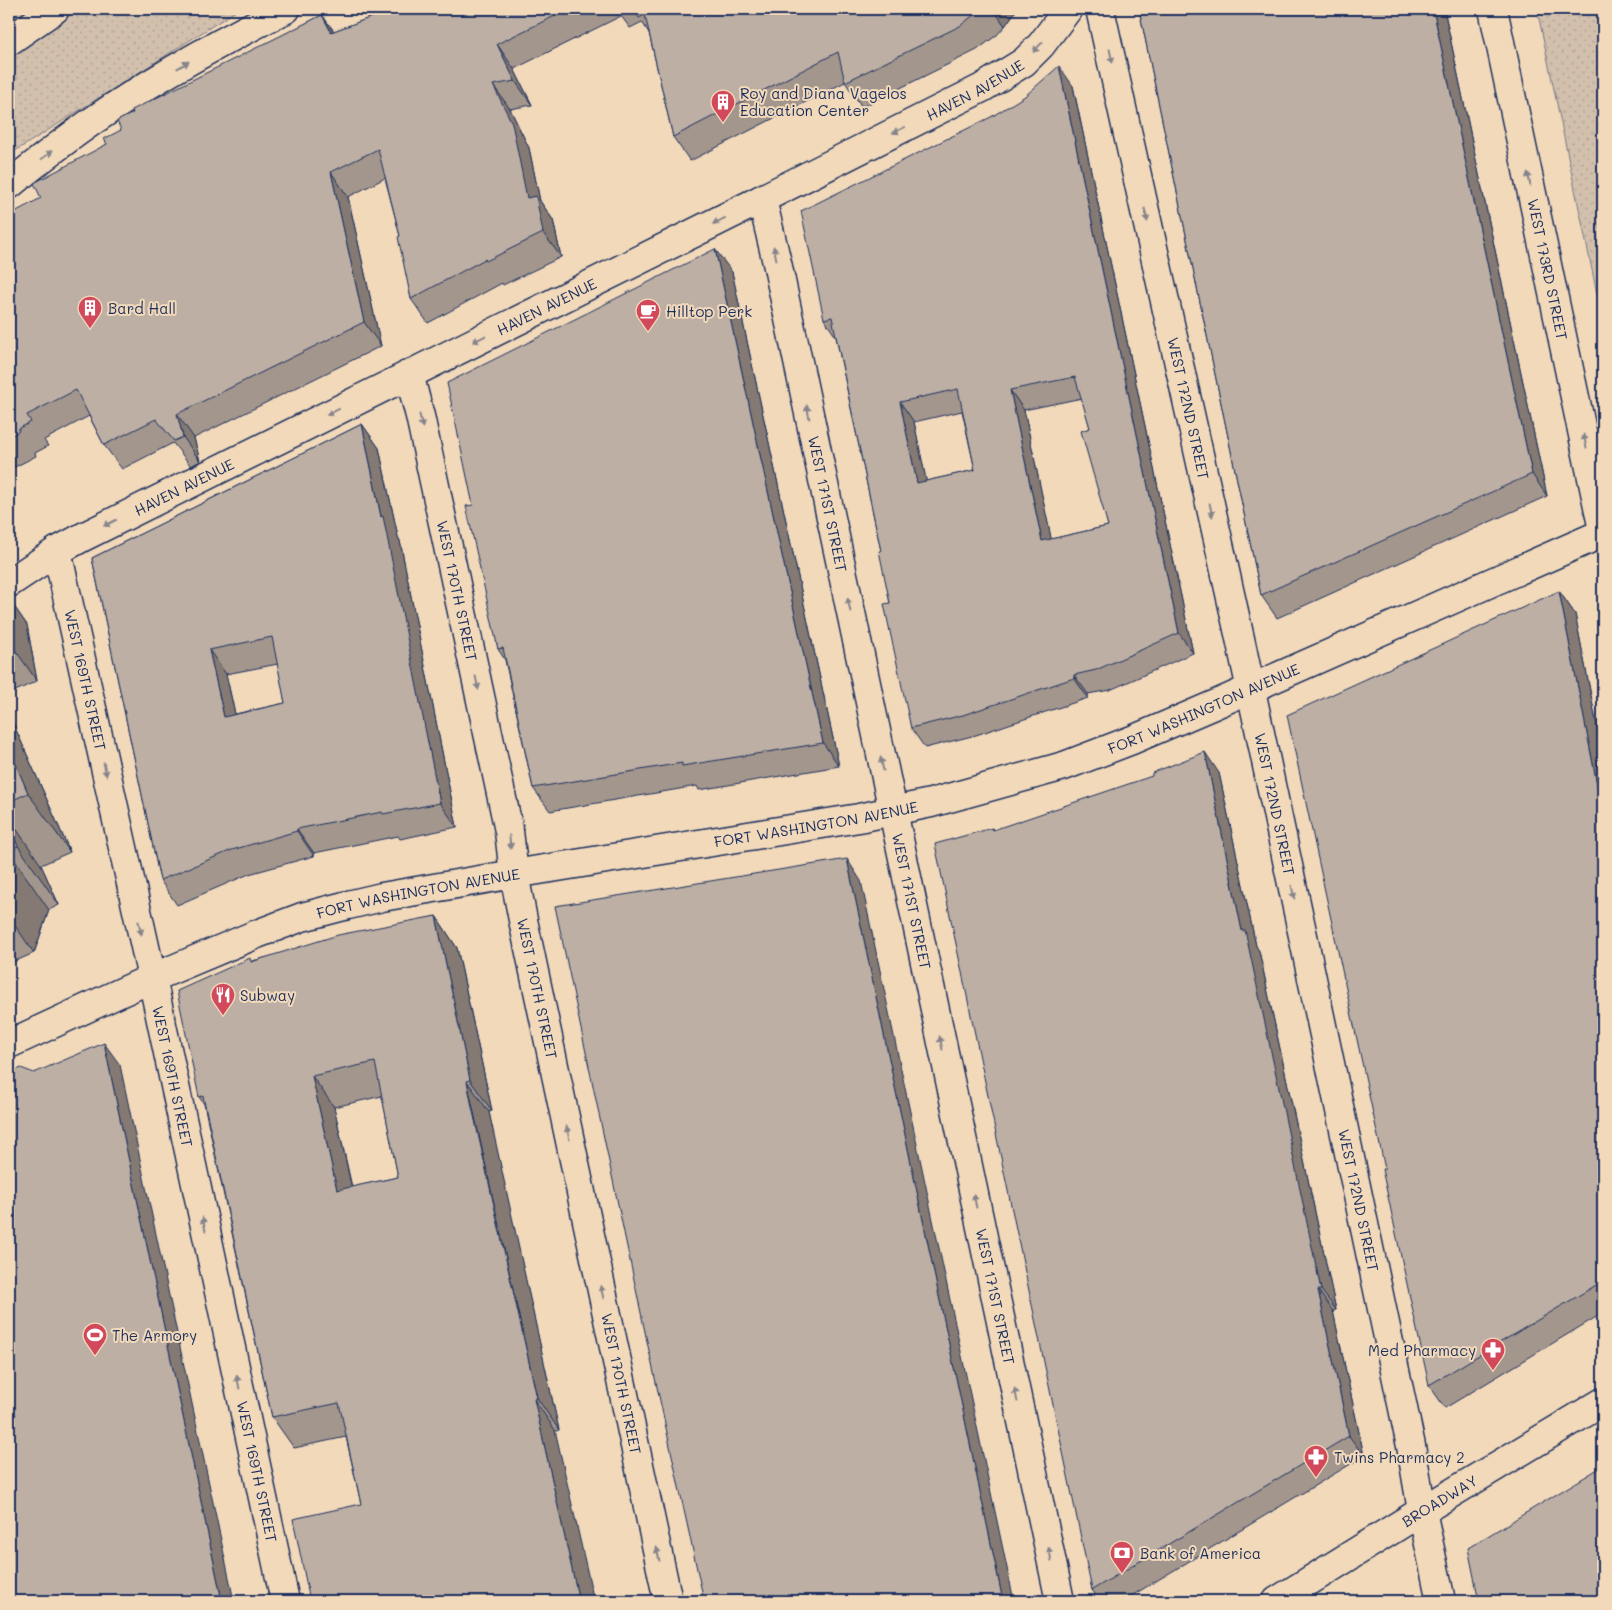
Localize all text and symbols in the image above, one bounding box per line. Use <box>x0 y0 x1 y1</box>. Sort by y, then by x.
one-way arrow <box>1032 41 1044 53</box>
one-way arrow <box>1108 49 1116 65</box>
street label: HAVEN AVENUE <box>922 54 1028 125</box>
one-way arrow <box>176 60 189 69</box>
place label: Roy and Diana Vagelos Education Center <box>740 83 907 120</box>
building icon: Roy and Diana Vagelos Education Center <box>710 89 736 123</box>
one-way arrow <box>892 126 907 134</box>
one-way arrow <box>40 149 53 160</box>
one-way arrow <box>1525 171 1533 187</box>
street label: WEST 173RD STREET <box>1523 197 1573 342</box>
one-way arrow <box>1142 207 1150 222</box>
one-way arrow <box>711 217 726 225</box>
one-way arrow <box>771 245 779 260</box>
street label: HAVEN AVENUE <box>493 273 600 340</box>
building icon: Bard Hall <box>77 295 103 329</box>
place label: Bard Hall <box>108 298 176 318</box>
cafe icon: Hilltop Perk <box>635 298 661 332</box>
place label: Hilltop Perk <box>666 301 752 321</box>
street label: WEST 172ND STREET <box>1163 335 1214 481</box>
one-way arrow <box>472 336 486 344</box>
one-way arrow <box>804 404 812 419</box>
one-way arrow <box>326 408 340 416</box>
one-way arrow <box>417 414 425 429</box>
one-way arrow <box>1581 433 1589 448</box>
street label: WEST 171ST STREET <box>804 434 852 574</box>
street label: HAVEN AVENUE <box>131 453 238 520</box>
one-way arrow <box>1207 503 1215 518</box>
street label: WEST 170TH STREET <box>433 518 482 663</box>
one-way arrow <box>102 519 117 528</box>
one-way arrow <box>845 597 853 613</box>
street label: WEST 169TH STREET <box>60 607 111 752</box>
street label: FORT WASHINGTON AVENUE <box>1105 658 1303 758</box>
one-way arrow <box>473 675 481 690</box>
street label: WEST 172ND STREET <box>1250 731 1300 877</box>
one-way arrow <box>878 757 886 772</box>
one-way arrow <box>101 761 109 777</box>
street label: FORT WASHINGTON AVENUE <box>712 796 920 851</box>
street label: WEST 171ST STREET <box>888 831 936 971</box>
one-way arrow <box>506 834 514 850</box>
street label: FORT WASHINGTON AVENUE <box>314 863 521 923</box>
one-way arrow <box>1289 884 1297 899</box>
street label: WEST 170TH STREET <box>513 916 562 1061</box>
one-way arrow <box>136 920 144 935</box>
restaurant icon: Subway <box>210 982 236 1016</box>
place label: Subway <box>240 985 295 1005</box>
street label: WEST 169TH STREET <box>148 1004 198 1149</box>
one-way arrow <box>937 1035 945 1050</box>
one-way arrow <box>564 1125 572 1141</box>
street label: WEST 172ND STREET <box>1334 1127 1384 1273</box>
one-way arrow <box>971 1194 979 1209</box>
one-way arrow <box>200 1215 208 1231</box>
street label: WEST 171ST STREET <box>971 1226 1020 1366</box>
one-way arrow <box>598 1284 606 1299</box>
street label: WEST 170TH STREET <box>597 1311 646 1456</box>
sports icon: The Armory <box>82 1322 108 1356</box>
place label: The Armory <box>112 1325 197 1345</box>
pharmacy icon: Med Pharmacy <box>1480 1337 1506 1371</box>
place label: Med Pharmacy <box>1368 1340 1476 1360</box>
one-way arrow <box>234 1374 242 1390</box>
one-way arrow <box>1012 1387 1020 1402</box>
street label: WEST 169TH STREET <box>233 1399 282 1544</box>
pharmacy icon: Twins Pharmacy 2 <box>1303 1444 1329 1478</box>
place label: Twins Pharmacy 2 <box>1334 1447 1465 1467</box>
street label: BROADWAY <box>1398 1470 1481 1531</box>
bank icon: Bank of America <box>1109 1540 1135 1574</box>
place label: Bank of America <box>1140 1543 1261 1563</box>
one-way arrow <box>653 1545 661 1561</box>
one-way arrow <box>1046 1546 1054 1561</box>

